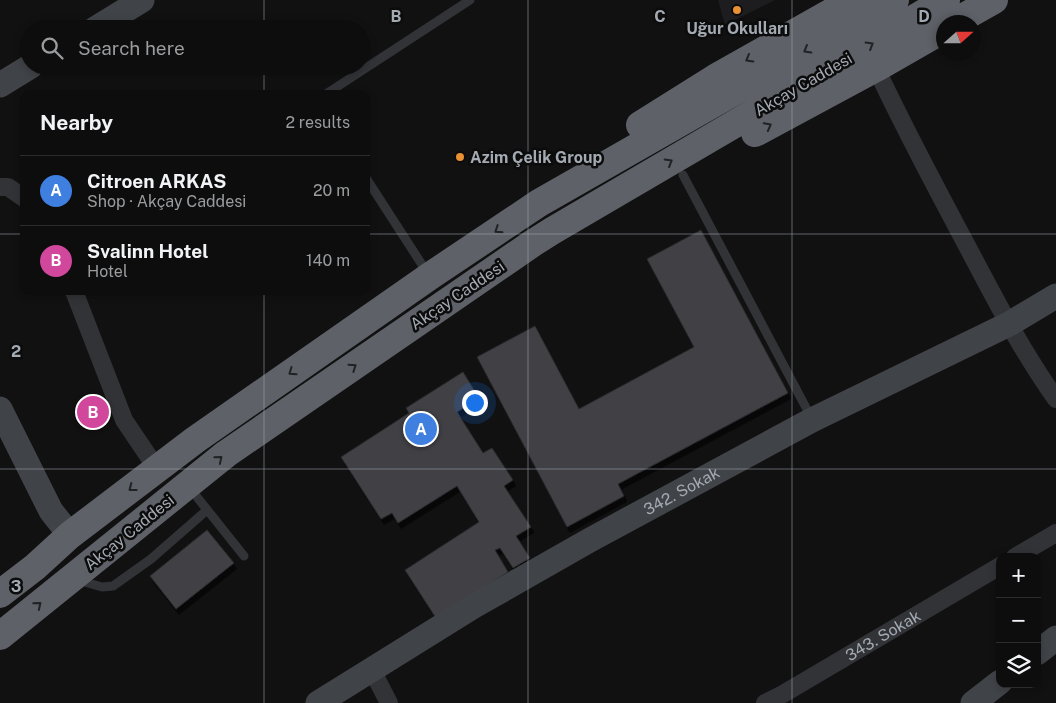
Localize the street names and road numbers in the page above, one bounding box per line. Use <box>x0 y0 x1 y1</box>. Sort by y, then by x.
street label: Akçay Caddesi <box>751 49 855 120</box>
street label: Akçay Caddesi <box>407 257 508 334</box>
street label: 342. Sokak <box>640 463 723 519</box>
street label: Akçay Caddesi <box>81 491 178 574</box>
street label: 343. Sokak <box>842 606 924 665</box>

